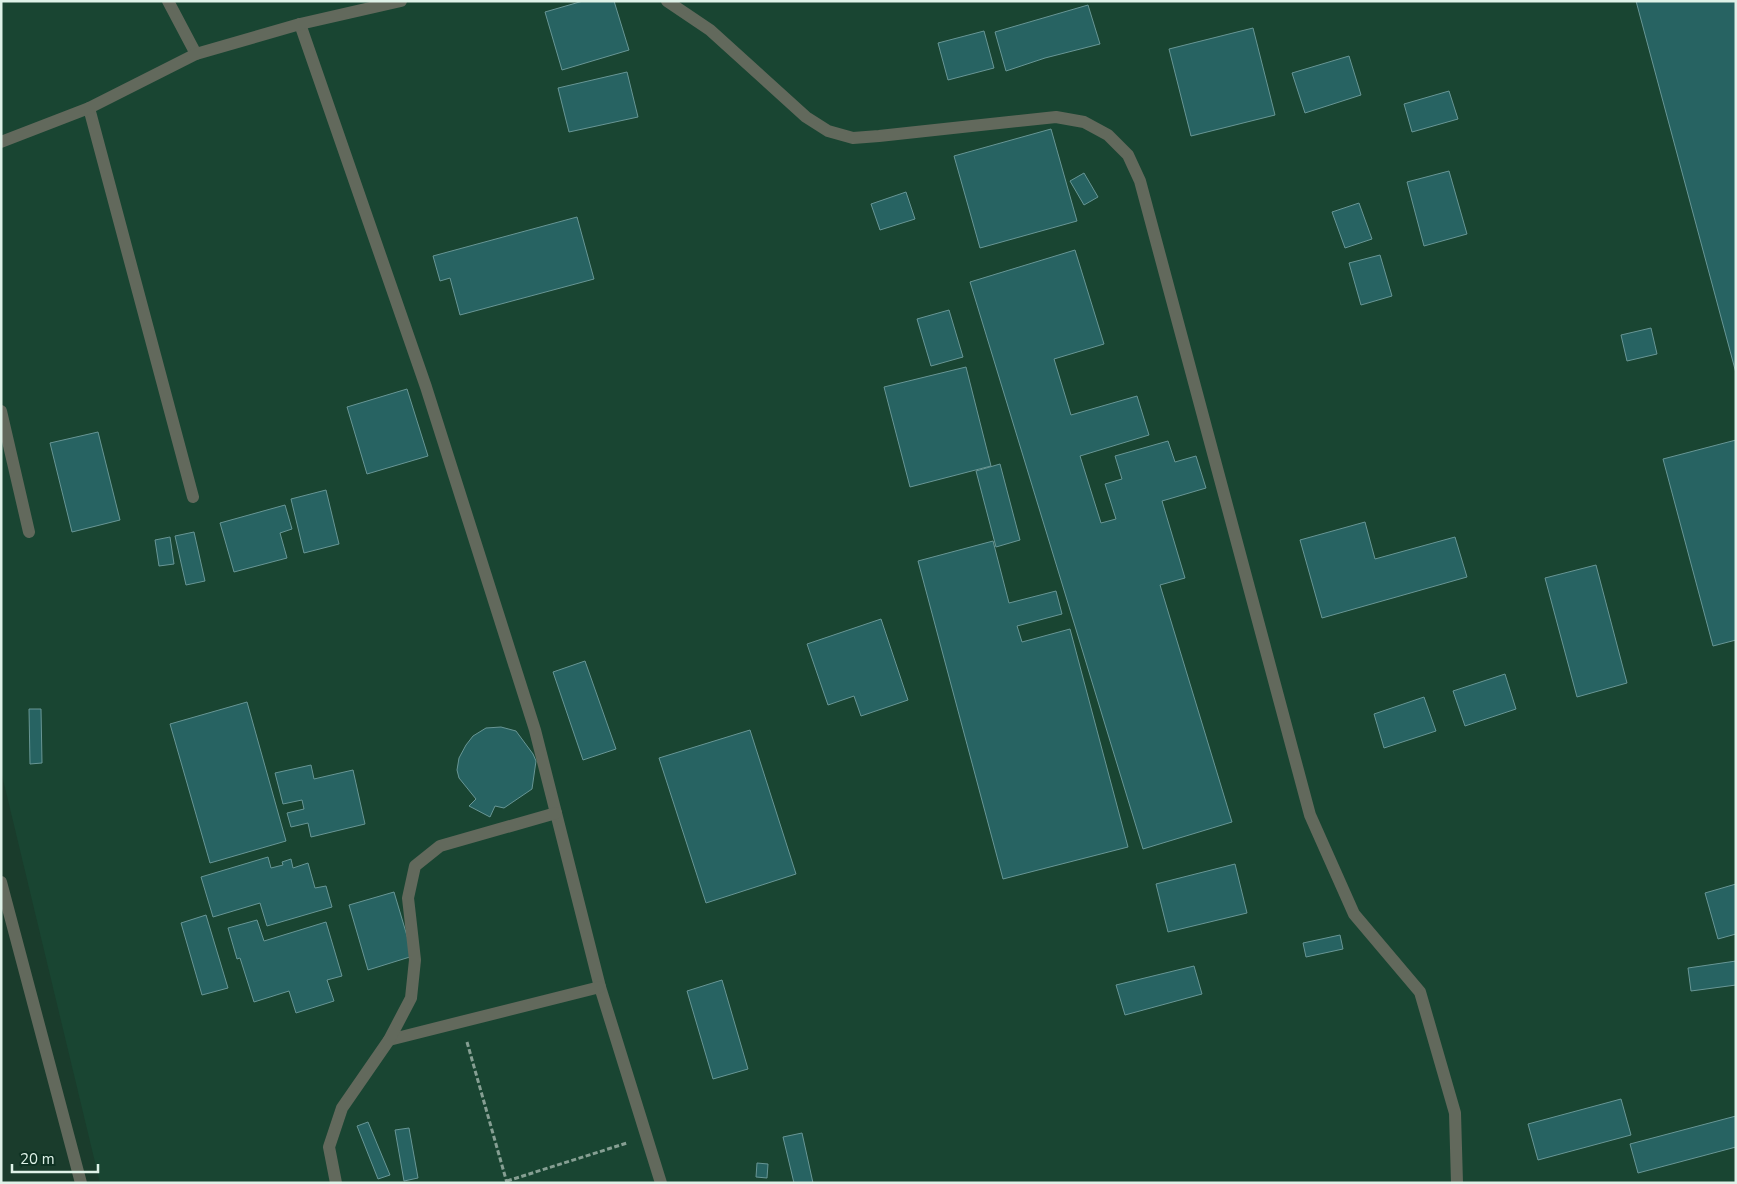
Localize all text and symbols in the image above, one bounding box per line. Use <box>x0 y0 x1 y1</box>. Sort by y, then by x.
scale bar <box>12 1142 99 1174</box>
text: 20 m <box>20 1149 55 1169</box>

